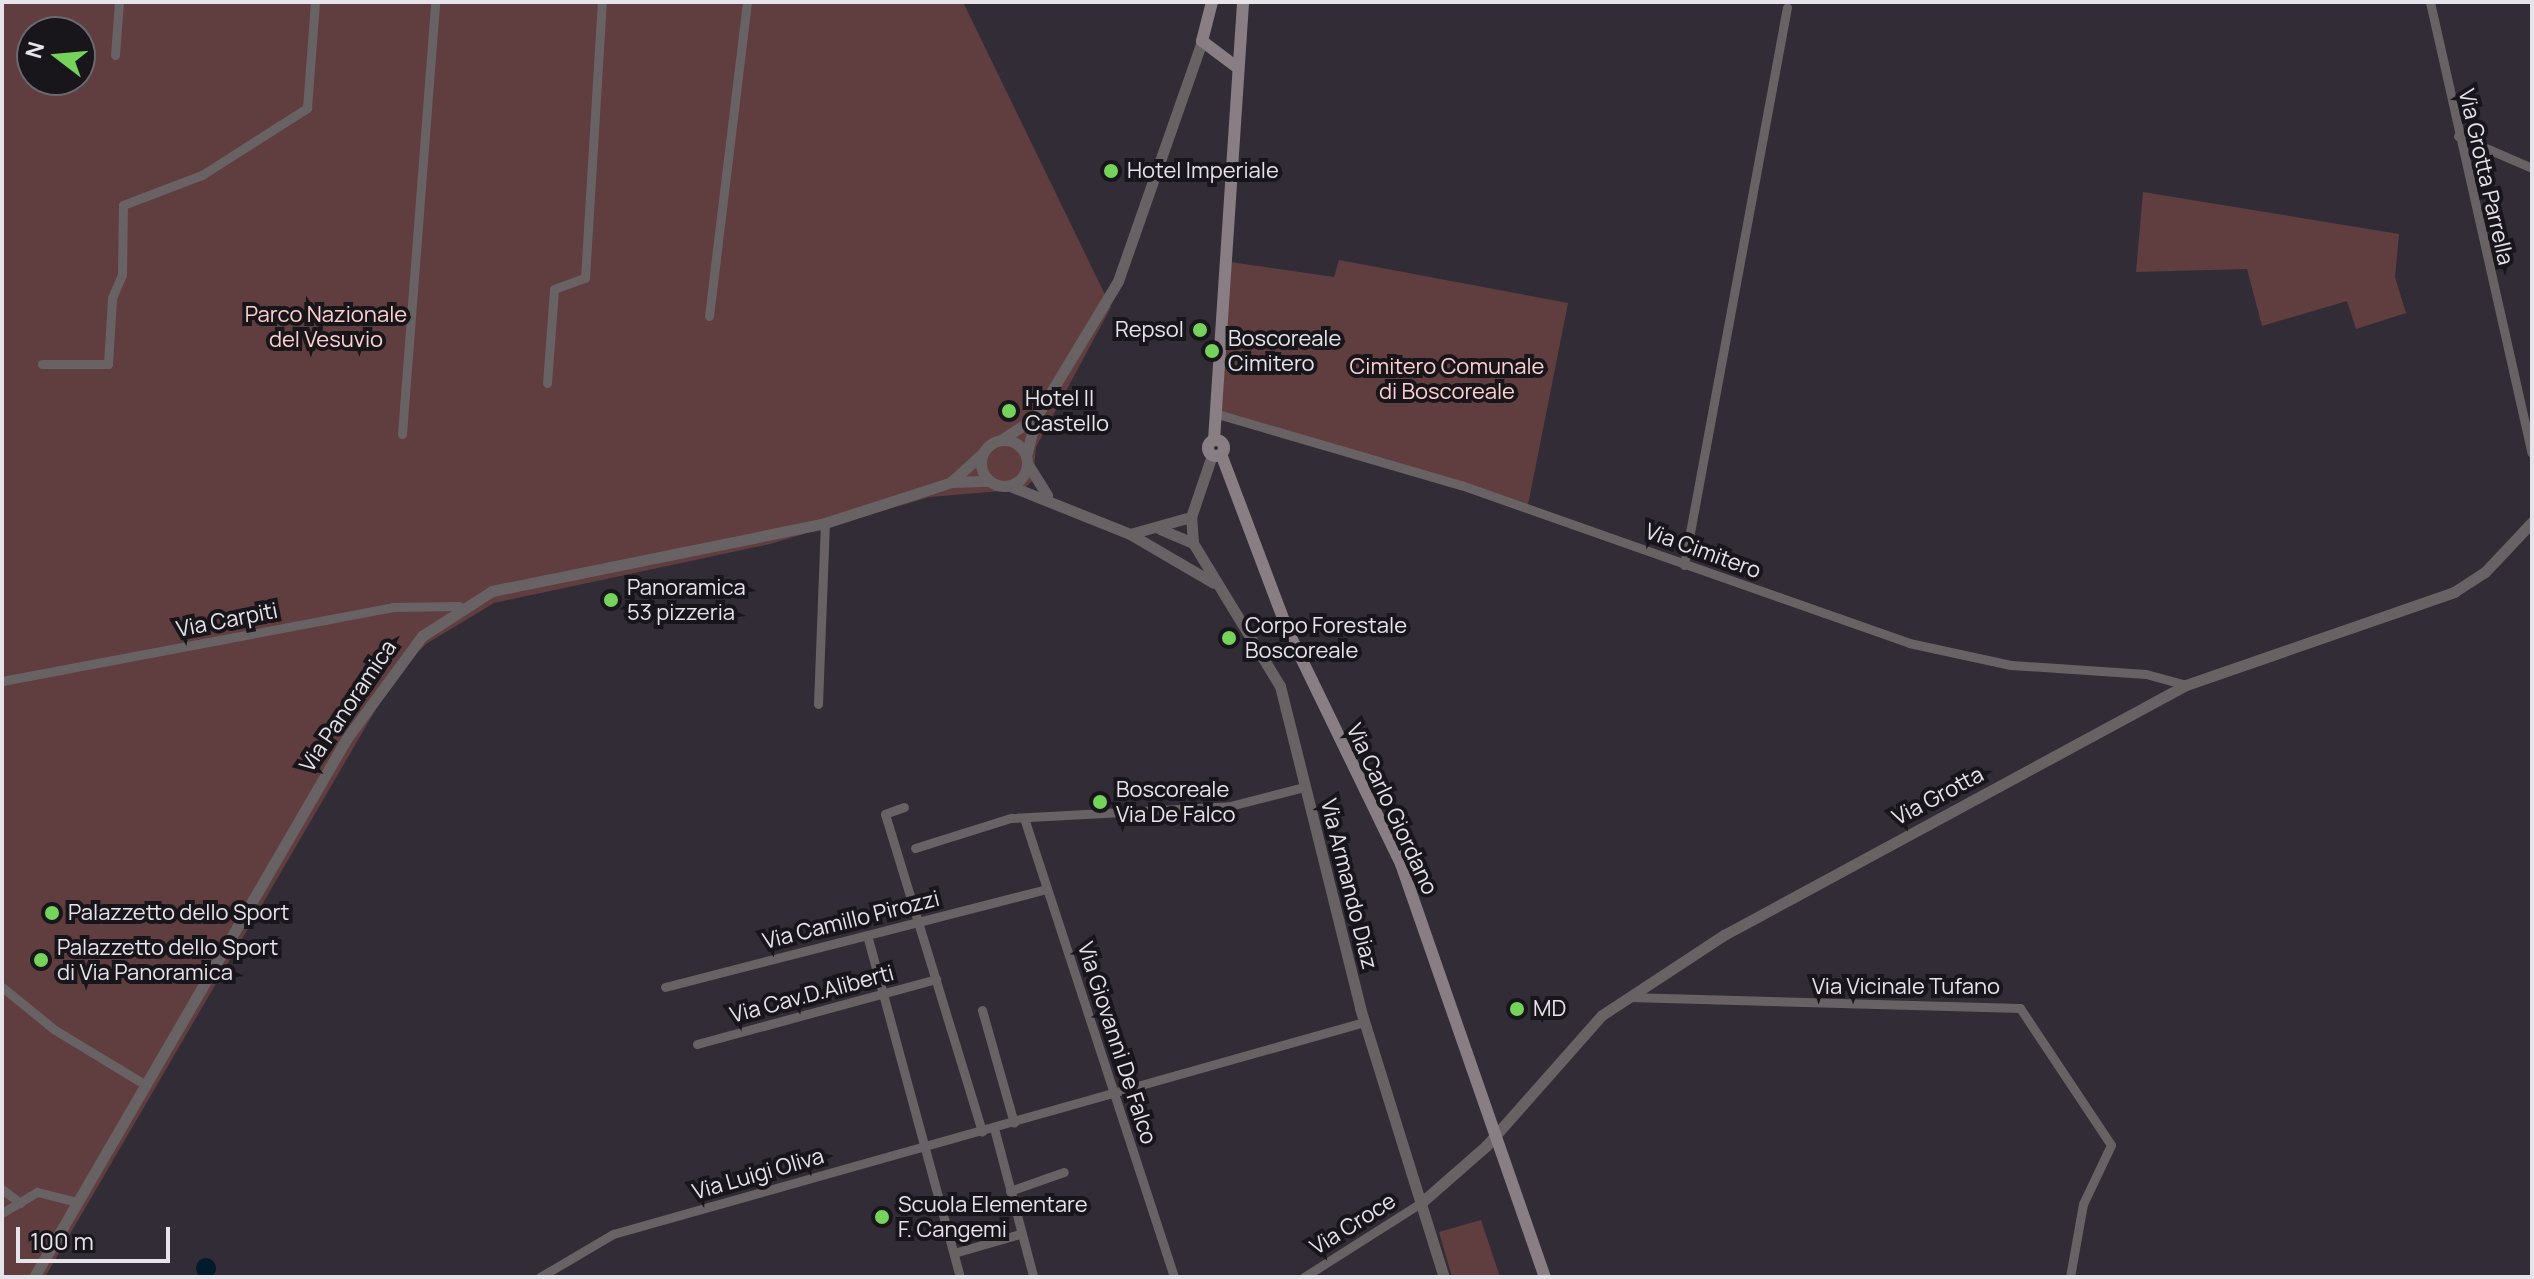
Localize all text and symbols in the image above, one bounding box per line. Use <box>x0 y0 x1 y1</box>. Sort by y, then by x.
north arrow <box>16 16 96 96</box>
text: N <box>18 38 51 62</box>
street label: Via Grotta Parrella <box>2453 86 2519 268</box>
place label: Hotel Imperiale <box>1127 158 1279 184</box>
marker: Hotel Imperiale <box>1102 162 1120 180</box>
park label: Parco Nazionale del Vesuvio <box>245 301 407 352</box>
place label: Repsol <box>1115 317 1184 343</box>
marker: Repsol <box>1191 321 1209 339</box>
place label: Boscoreale Cimitero <box>1228 325 1341 376</box>
marker: Boscoreale Cimitero <box>1203 342 1221 360</box>
park label: Cimitero Comunale di Boscoreale <box>1350 353 1544 404</box>
place label: Hotel Il Castello <box>1025 385 1109 436</box>
marker: Hotel Il Castello <box>1000 402 1018 420</box>
street label: Via Cimitero <box>1642 518 1764 584</box>
place label: Panoramica 53 pizzeria <box>627 574 746 626</box>
marker: Panoramica 53 pizzeria <box>602 591 620 609</box>
street label: Via Carpiti <box>174 597 280 643</box>
place label: Corpo Forestale Boscoreale <box>1245 612 1407 664</box>
marker: Corpo Forestale Boscoreale <box>1220 629 1238 647</box>
street label: Via Panoramica <box>294 635 402 777</box>
street label: Via Carlo Giordano <box>1341 719 1443 899</box>
street label: Via Grotta <box>1888 761 1988 831</box>
place label: Boscoreale Via De Falco <box>1116 776 1235 828</box>
marker: Boscoreale Via De Falco <box>1091 793 1109 811</box>
street label: Via Armando Diaz <box>1315 796 1383 972</box>
street label: Via Camillo Pirozzi <box>760 885 942 955</box>
place label: Palazzetto dello Sport <box>68 900 289 926</box>
marker: Palazzetto dello Sport <box>43 904 61 922</box>
place label: Palazzetto dello Sport di Via Panoramica <box>57 934 278 986</box>
street label: Via Giovanni De Falco <box>1072 939 1162 1147</box>
marker: Palazzetto dello Sport di Via Panoramica <box>32 951 50 969</box>
street label: Via Cav.D.Aliberti <box>727 959 897 1029</box>
street label: Via Vicinale Tufano <box>1812 974 2000 1000</box>
place label: MD <box>1533 996 1566 1022</box>
marker: MD <box>1508 1000 1526 1018</box>
street label: Via Luigi Oliva <box>689 1143 827 1205</box>
street label: Via Croce <box>1305 1187 1401 1261</box>
place label: Scuola Elementare F. Cangemi <box>898 1191 1088 1242</box>
marker: Scuola Elementare F. Cangemi <box>873 1208 891 1226</box>
scale bar <box>20 1211 174 1261</box>
text: 100 m <box>30 1224 94 1257</box>

